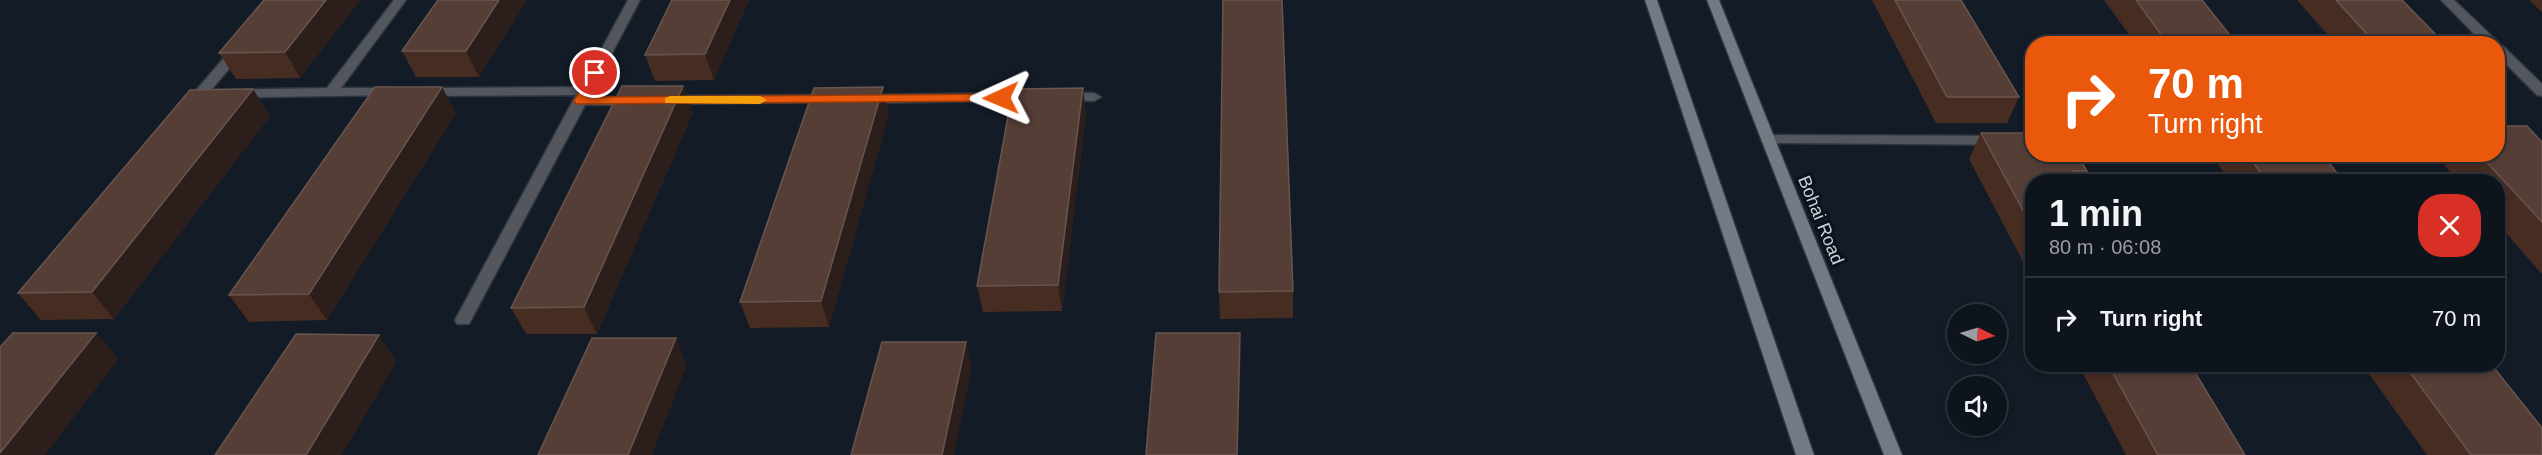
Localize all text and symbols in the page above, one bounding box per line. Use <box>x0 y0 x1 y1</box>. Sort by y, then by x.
pin <box>569 47 620 98</box>
icon: arrive <box>578 56 611 89</box>
icon: right <box>2049 60 2127 138</box>
text: 70 m <box>2148 60 2244 107</box>
position arrow <box>969 66 1033 130</box>
text: Turn right <box>2148 109 2263 139</box>
street label: Bohai Road <box>1794 173 1848 267</box>
text: 1 min <box>2049 193 2143 234</box>
button: close <box>2418 194 2481 257</box>
text: 80 m · 06:08 <box>2049 236 2161 258</box>
icon: right <box>2049 303 2082 336</box>
north arrow <box>1947 304 2007 364</box>
map controls <box>1947 304 2007 436</box>
text: Turn right <box>2100 306 2202 331</box>
text: 70 m <box>2432 306 2481 331</box>
button: sound <box>1947 376 2007 436</box>

